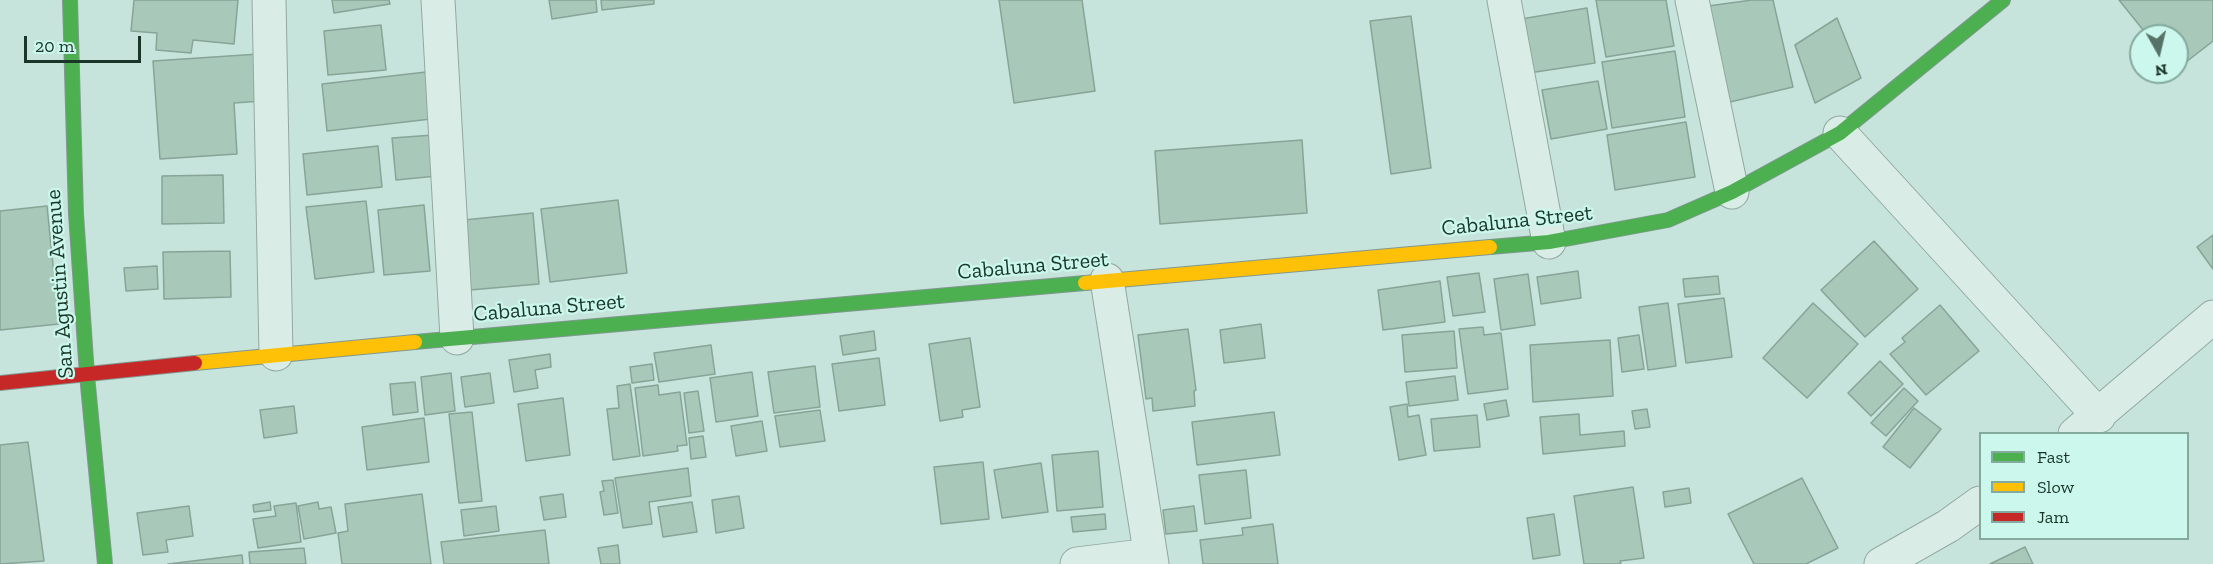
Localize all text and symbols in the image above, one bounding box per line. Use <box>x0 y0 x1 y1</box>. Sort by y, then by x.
scale bar <box>27 24 144 62</box>
north arrow <box>2129 24 2189 84</box>
text: 20 m <box>35 35 74 57</box>
text: N <box>2154 60 2169 81</box>
street label: San Agustin Avenue <box>40 189 80 379</box>
street label: Cabaluna Street <box>1440 200 1594 242</box>
street label: Cabaluna Street <box>956 246 1110 286</box>
street label: Cabaluna Street <box>472 288 626 328</box>
legend <box>1979 432 2189 540</box>
text: Fast <box>2037 446 2070 468</box>
text: Slow <box>2037 476 2074 498</box>
text: Jam <box>2037 506 2069 528</box>

